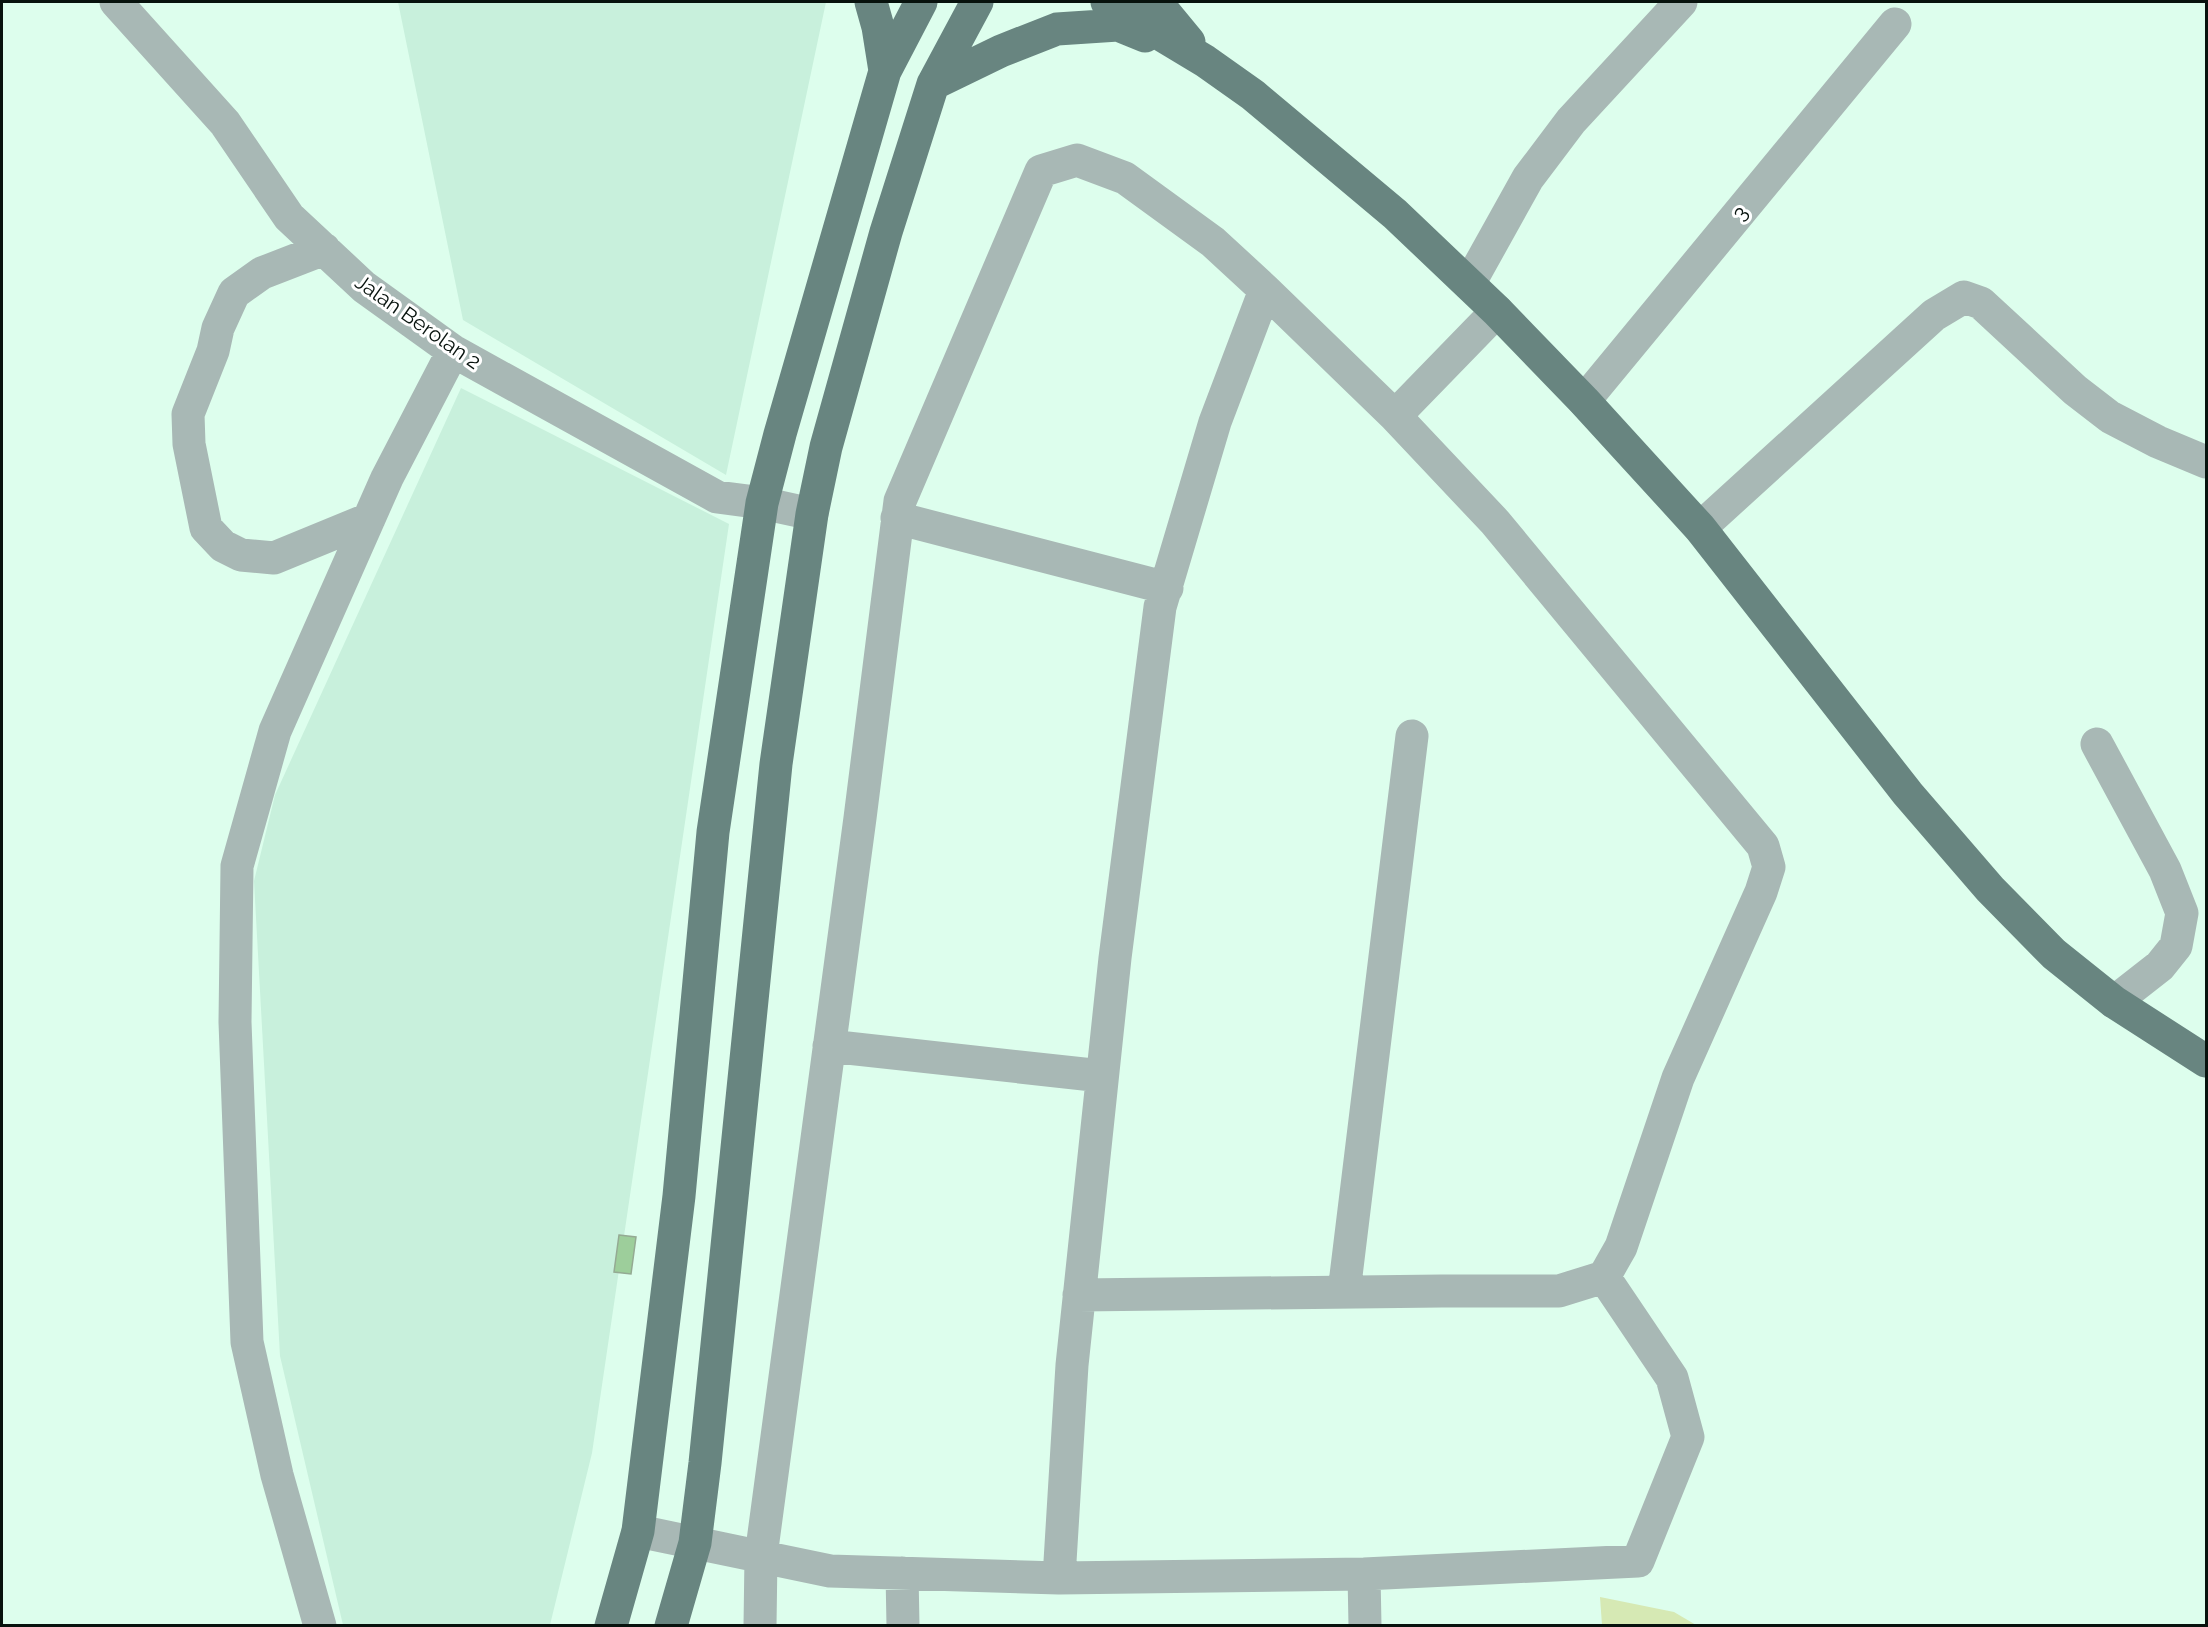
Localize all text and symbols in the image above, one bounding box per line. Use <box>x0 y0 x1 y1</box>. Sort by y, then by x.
street label: 3 <box>1726 200 1753 225</box>
street label: Jalan Berolan 2 <box>351 269 486 374</box>

